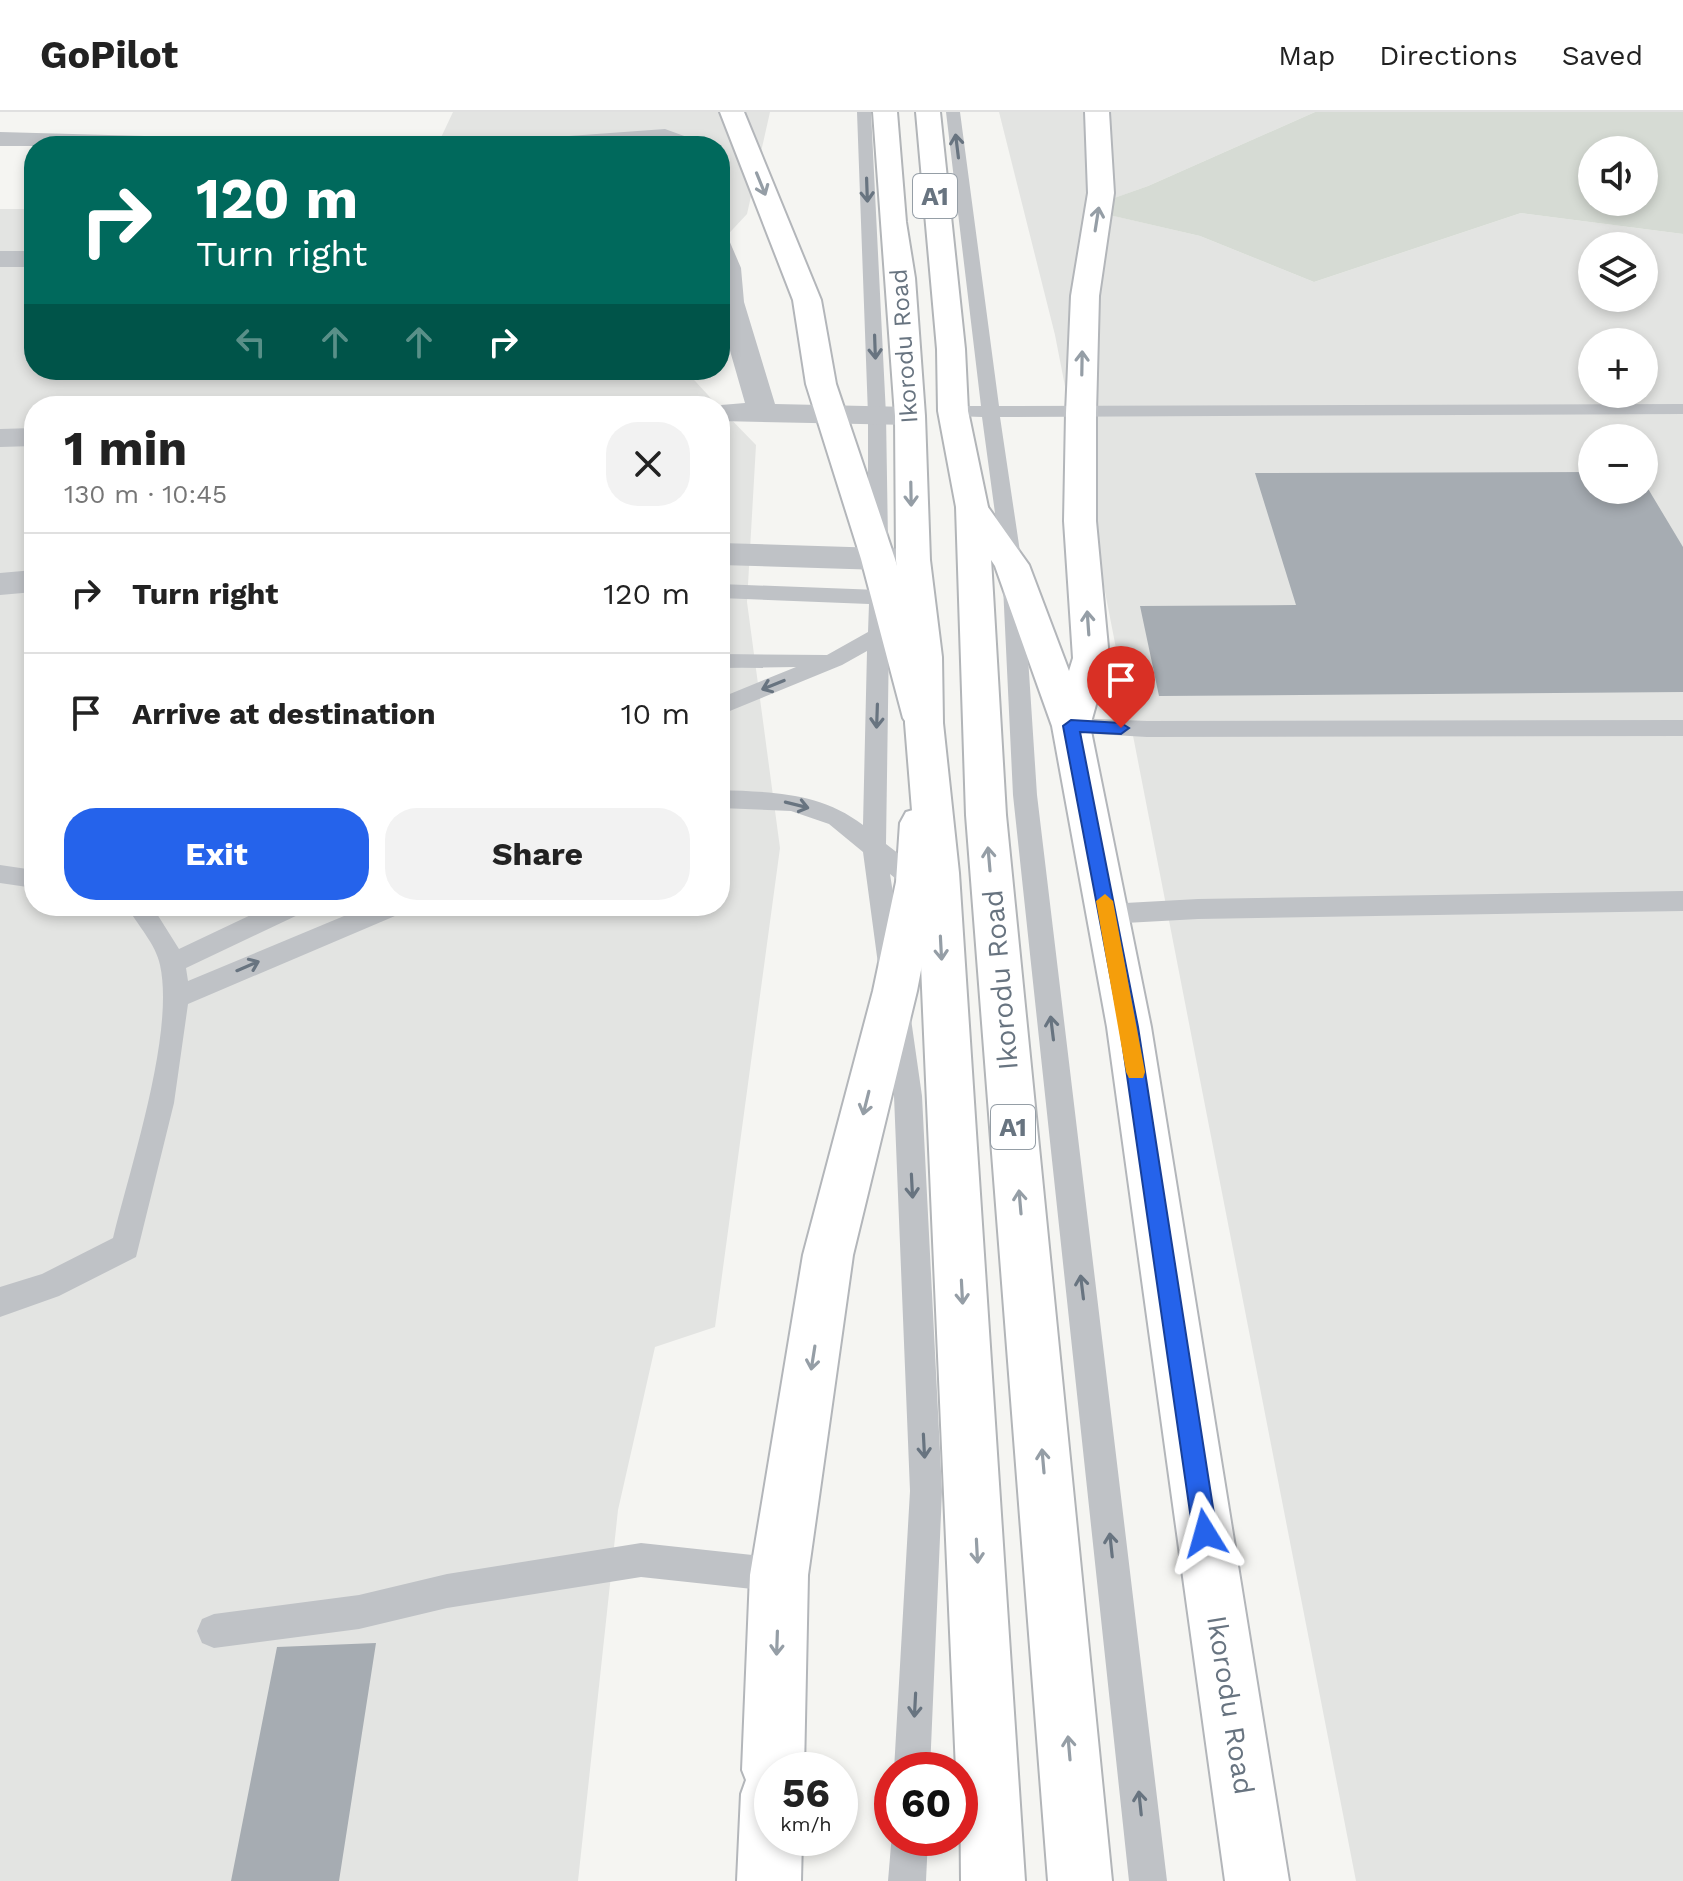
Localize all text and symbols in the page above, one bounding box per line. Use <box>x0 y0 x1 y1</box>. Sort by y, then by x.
text: GoPilot <box>40 33 178 77</box>
text: Map <box>1278 39 1335 72</box>
text: Directions <box>1379 39 1518 72</box>
text: Saved <box>1562 39 1643 72</box>
one-way arrow <box>949 134 964 159</box>
map controls <box>1578 136 1658 504</box>
button: sound <box>1578 136 1658 216</box>
text: 120 m <box>196 166 358 232</box>
icon: right <box>64 168 168 272</box>
one-way arrow <box>755 171 769 196</box>
road number: A1 <box>913 174 957 218</box>
one-way arrow <box>859 176 874 203</box>
one-way arrow <box>1090 207 1105 232</box>
button: layers <box>1578 232 1658 312</box>
text: Turn right <box>196 233 367 275</box>
street label: Ikorodu Road <box>885 268 923 424</box>
icon: left <box>229 320 273 364</box>
icon: ahead <box>313 320 357 364</box>
icon: ahead <box>397 320 441 364</box>
icon: right <box>481 320 525 364</box>
button: + <box>1578 328 1658 408</box>
one-way arrow <box>867 333 882 360</box>
one-way arrow <box>1074 350 1089 377</box>
text: 1 min <box>64 420 187 477</box>
button: close <box>606 422 690 506</box>
button: − <box>1578 424 1658 504</box>
text: 130 m · 10:45 <box>64 479 227 509</box>
one-way arrow <box>904 480 919 507</box>
icon: right <box>64 571 108 615</box>
text: Turn right <box>132 576 278 611</box>
text: 120 m <box>603 576 690 611</box>
one-way arrow <box>1080 610 1095 637</box>
pin <box>1087 646 1155 728</box>
icon: arrive <box>1099 658 1143 702</box>
one-way arrow <box>761 679 786 693</box>
icon: arrive <box>64 691 108 735</box>
text: Arrive at destination <box>132 696 436 731</box>
text: 10 m <box>621 696 690 731</box>
one-way arrow <box>869 702 884 729</box>
one-way arrow <box>784 799 810 814</box>
button: Exit <box>64 808 369 900</box>
button: Share <box>385 808 690 900</box>
one-way arrow <box>982 846 997 873</box>
street label: Ikorodu Road <box>976 888 1025 1071</box>
one-way arrow <box>934 934 949 961</box>
one-way arrow <box>236 957 260 972</box>
one-way arrow <box>1044 1016 1059 1042</box>
one-way arrow <box>858 1090 873 1116</box>
road number: A1 <box>991 1105 1035 1149</box>
one-way arrow <box>905 1172 920 1199</box>
one-way arrow <box>1012 1189 1027 1216</box>
one-way arrow <box>1074 1275 1089 1300</box>
one-way arrow <box>954 1278 969 1305</box>
one-way arrow <box>804 1344 819 1370</box>
one-way arrow <box>916 1432 931 1459</box>
one-way arrow <box>1035 1448 1050 1475</box>
position arrow <box>1163 1491 1247 1575</box>
one-way arrow <box>1103 1532 1118 1559</box>
one-way arrow <box>970 1537 985 1564</box>
street label: Ikorodu Road <box>1200 1613 1261 1797</box>
one-way arrow <box>769 1629 784 1656</box>
one-way arrow <box>908 1691 923 1718</box>
one-way arrow <box>1061 1735 1076 1761</box>
speed limit sign: 60 <box>874 1752 978 1856</box>
text: 56 <box>782 1770 830 1817</box>
one-way arrow <box>1132 1791 1147 1817</box>
text: km/h <box>780 1812 832 1836</box>

